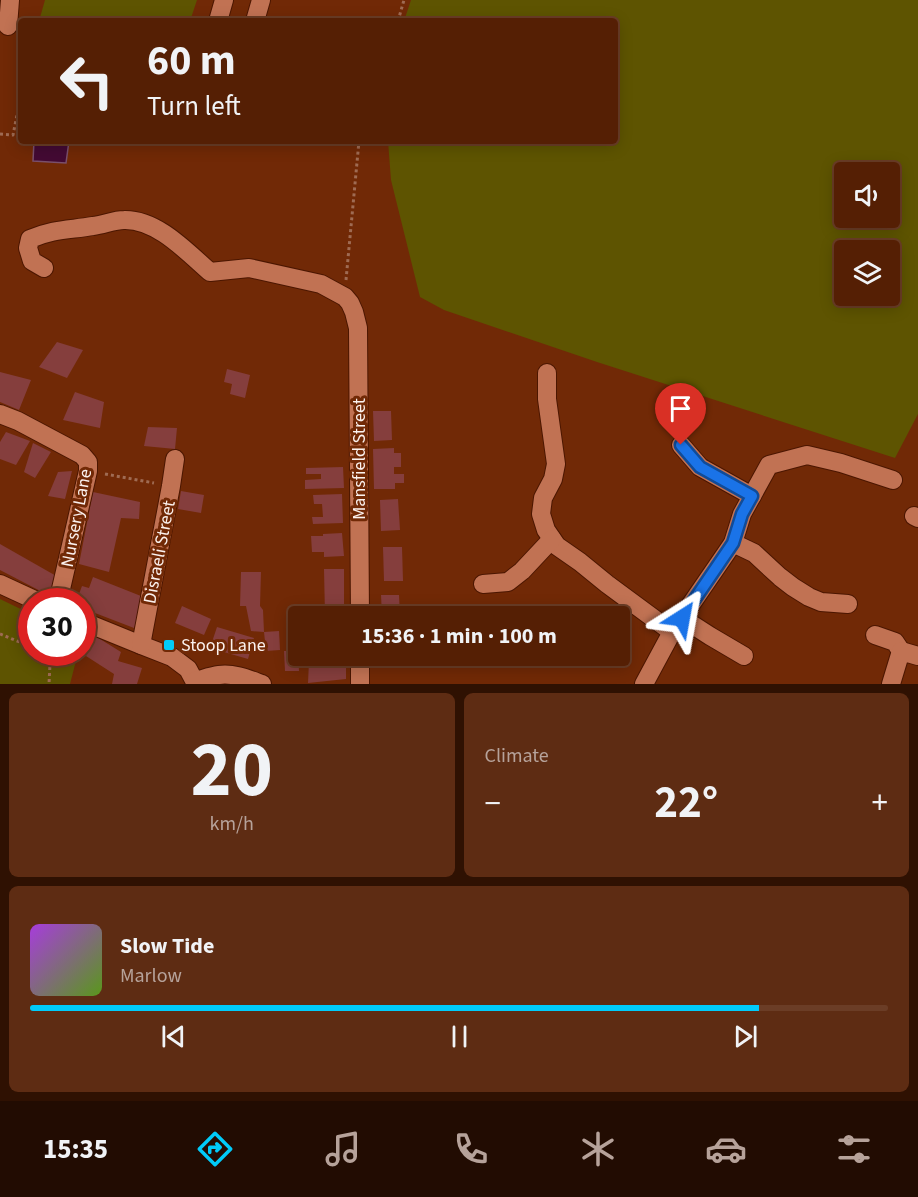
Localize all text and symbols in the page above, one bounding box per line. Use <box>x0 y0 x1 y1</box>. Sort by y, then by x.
text: 60 m <box>147 31 236 91</box>
icon: left <box>48 42 126 120</box>
text: Turn left <box>147 87 241 126</box>
map controls <box>834 162 900 306</box>
button: sound <box>834 162 900 228</box>
button: layers <box>834 240 900 306</box>
pin <box>655 383 706 445</box>
icon: arrive <box>664 392 697 425</box>
street label: Mansfield Street <box>347 398 372 520</box>
street label: Nursery Lane <box>55 467 98 569</box>
street label: Disraeli Street <box>137 498 182 606</box>
position arrow <box>650 586 714 650</box>
speed limit sign: 30 <box>18 588 96 666</box>
text: 15:36 · 1 min · 100 m <box>361 620 557 652</box>
place label: Stoop Lane <box>181 633 266 658</box>
marker: Stoop Lane <box>162 638 176 652</box>
text: 20 <box>191 715 273 826</box>
text: Climate <box>485 742 549 770</box>
text: 22° <box>654 771 718 835</box>
text: − <box>485 780 501 827</box>
text: + <box>872 780 888 827</box>
text: km/h <box>210 810 254 838</box>
text: Slow Tide <box>120 930 214 962</box>
text: Marlow <box>120 962 182 990</box>
icon: previous <box>157 1020 190 1053</box>
icon: pause <box>443 1020 476 1053</box>
icon: next <box>729 1020 762 1053</box>
icon: directions <box>194 1128 236 1170</box>
icon: music <box>322 1128 364 1170</box>
icon: phone <box>450 1128 492 1170</box>
icon: climate <box>577 1128 619 1170</box>
icon: car <box>705 1128 747 1170</box>
icon: filters <box>833 1128 875 1170</box>
text: 15:35 <box>43 1130 108 1169</box>

